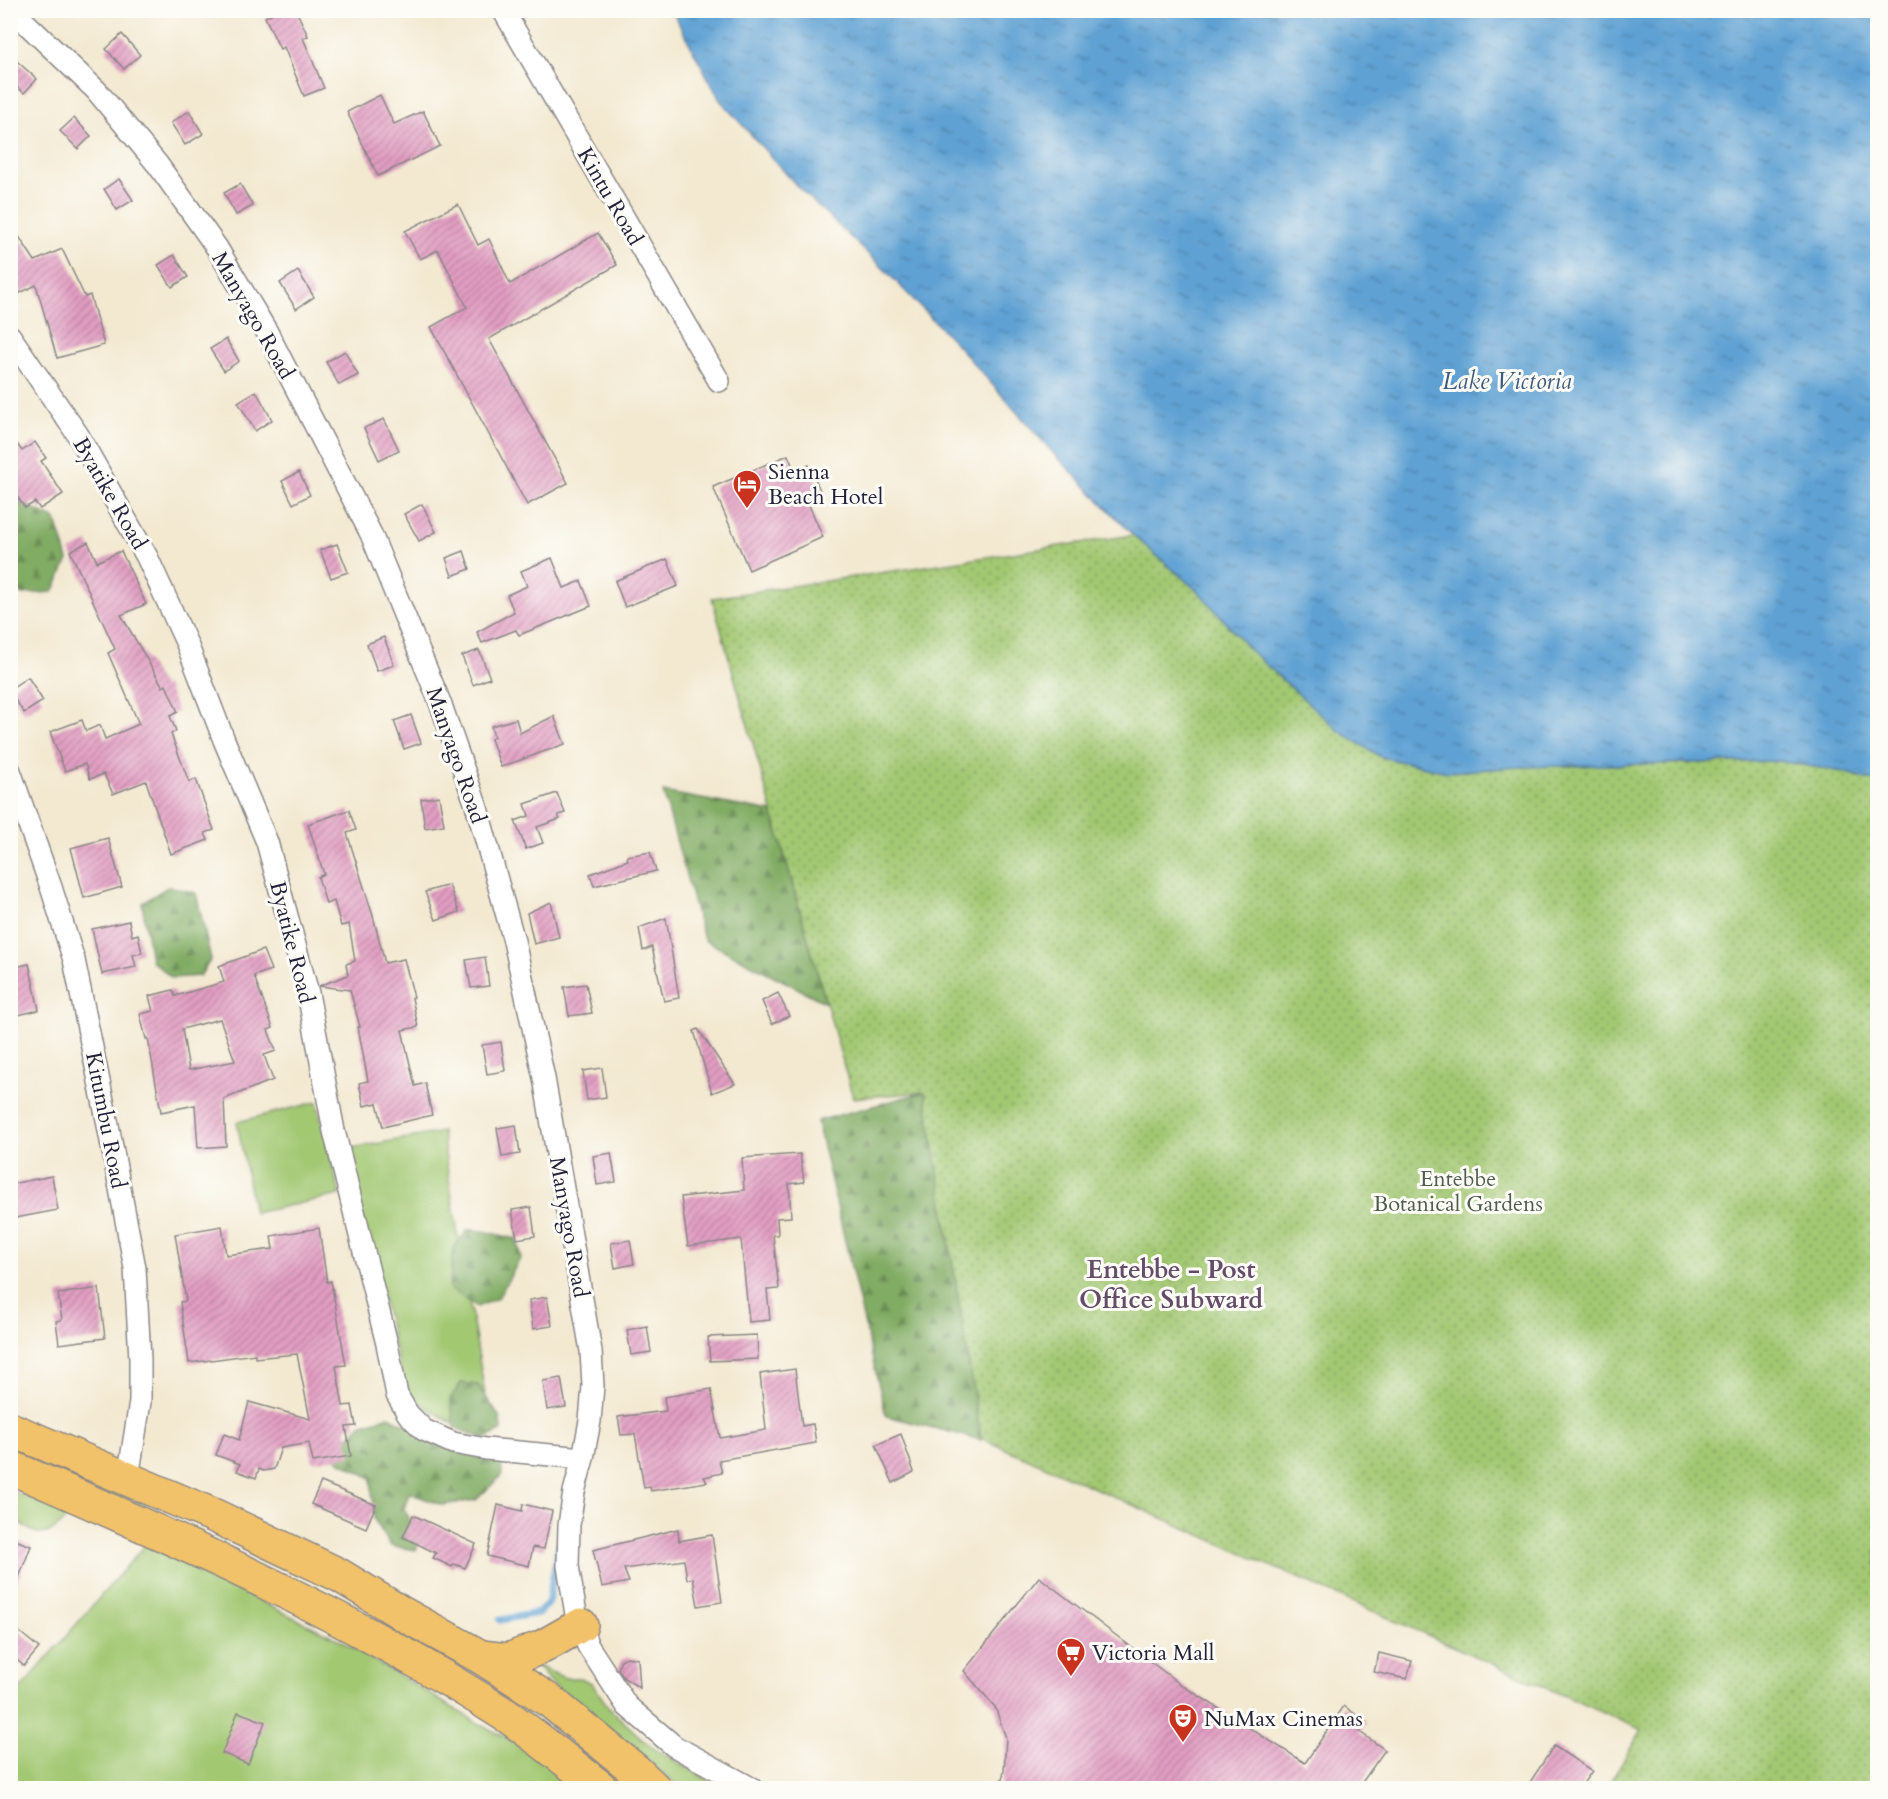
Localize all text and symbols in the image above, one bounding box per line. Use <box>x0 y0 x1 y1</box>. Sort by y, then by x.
street label: Kintu Road <box>570 142 650 251</box>
street label: Manyago Road <box>205 246 302 385</box>
water label: Lake Victoria <box>1442 365 1572 398</box>
street label: Byatike Road <box>66 432 155 555</box>
place label: Sienna Beach Hotel <box>768 457 884 512</box>
hotel icon: Sienna Beach Hotel <box>731 468 763 510</box>
street label: Manyago Road <box>419 683 494 828</box>
street label: Byatike Road <box>262 878 322 1007</box>
street label: Kitumbu Road <box>78 1049 134 1191</box>
street label: Manyago Road <box>542 1154 596 1300</box>
park label: Entebbe Botanical Gardens <box>1373 1164 1543 1219</box>
district label: Entebbe - Post Office Subward <box>1079 1252 1263 1317</box>
supermarket icon: Victoria Mall <box>1055 1636 1087 1678</box>
place label: Victoria Mall <box>1092 1638 1215 1668</box>
theatre icon: NuMax Cinemas <box>1167 1702 1199 1744</box>
place label: NuMax Cinemas <box>1204 1704 1363 1734</box>

